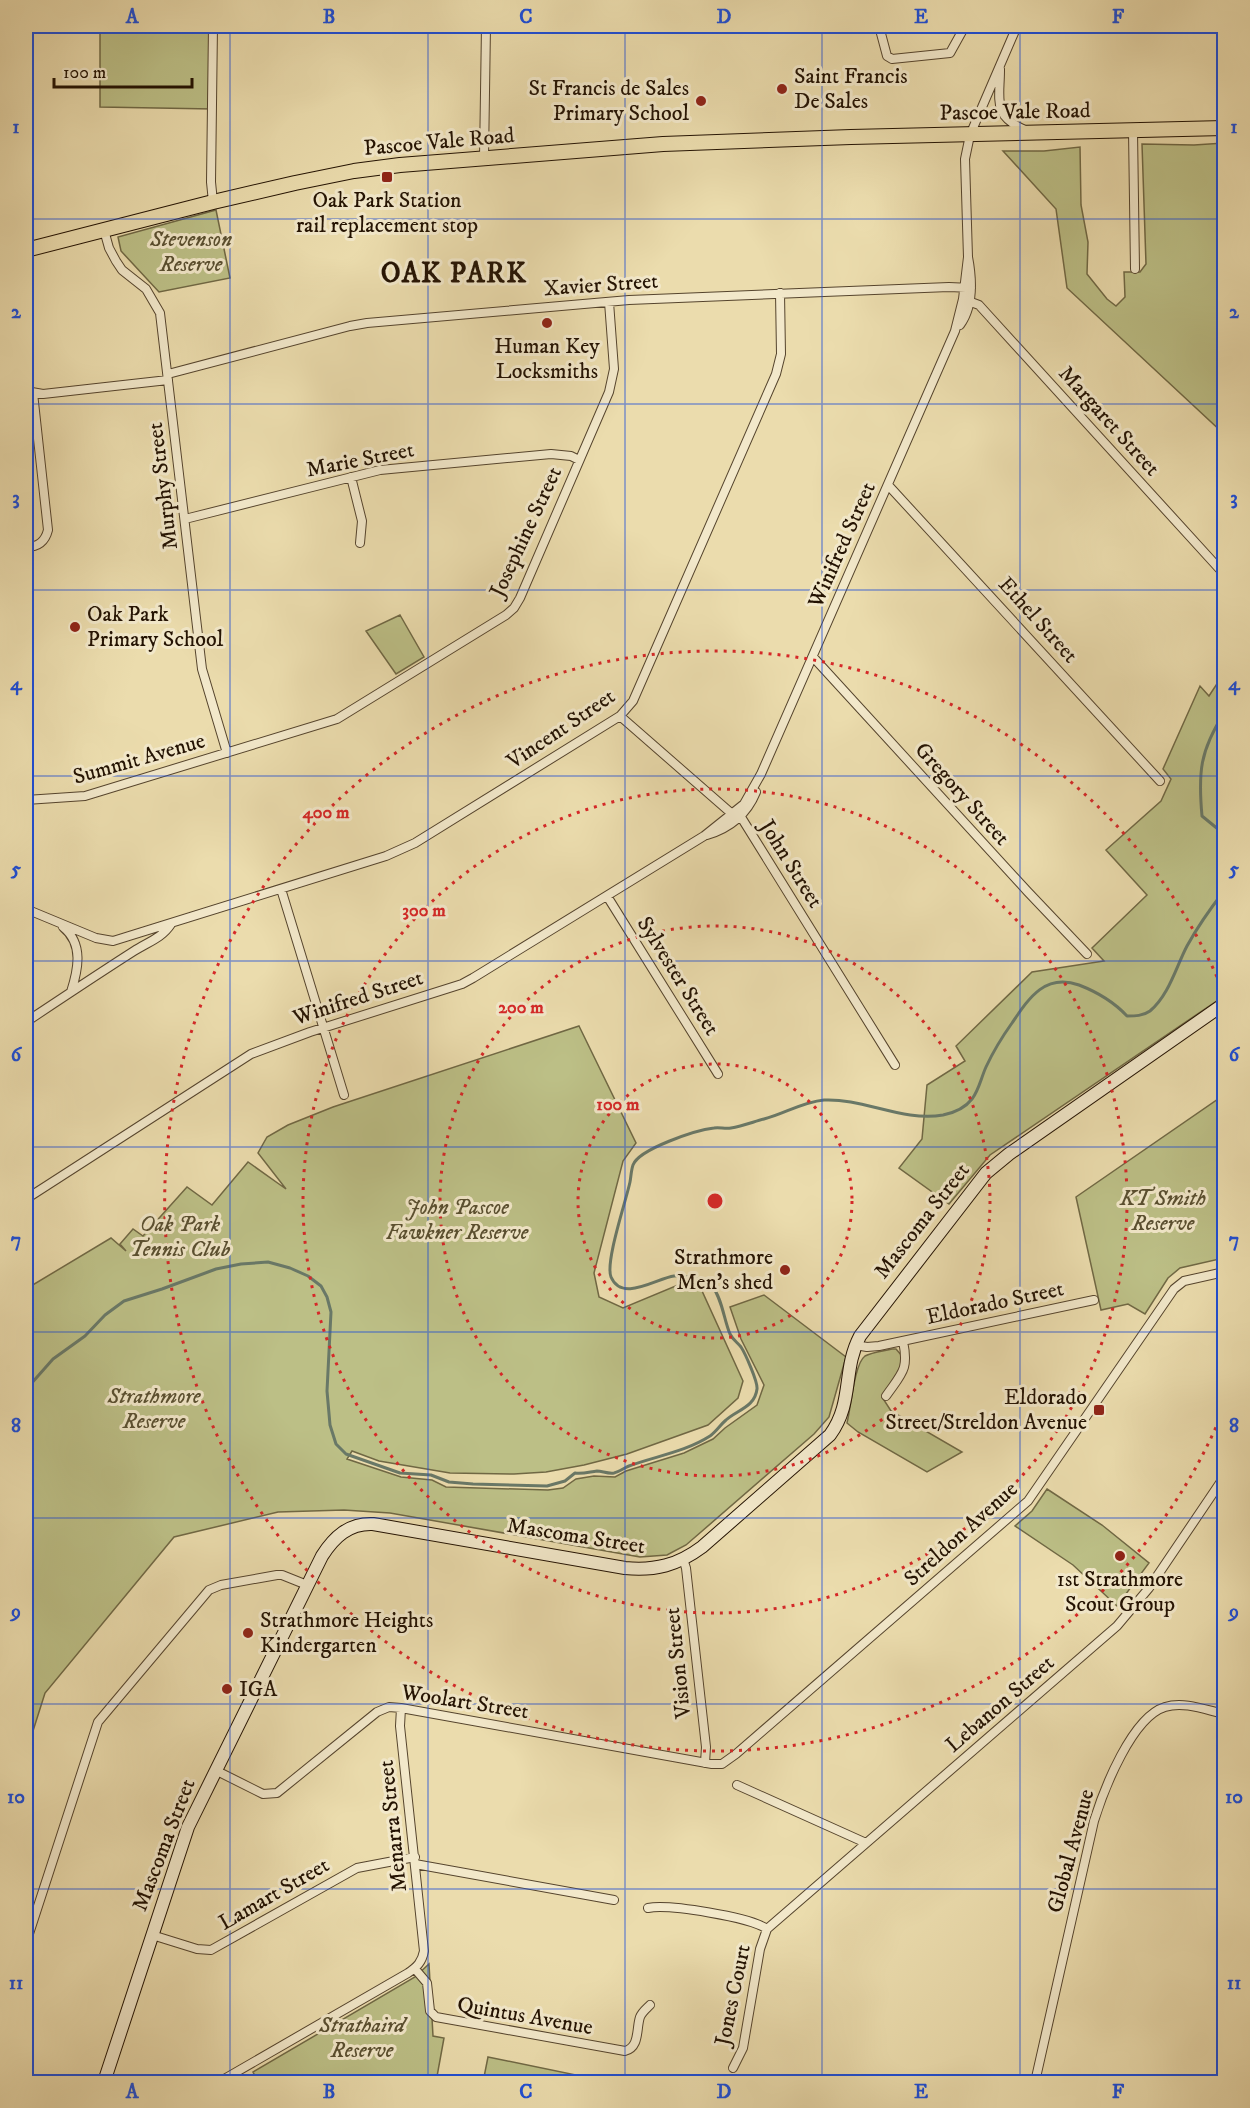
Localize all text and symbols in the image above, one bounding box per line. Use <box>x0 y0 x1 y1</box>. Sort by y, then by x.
text: A <box>125 5 140 30</box>
text: B <box>323 5 335 30</box>
text: C <box>519 5 533 30</box>
text: D <box>717 5 732 30</box>
text: E <box>914 5 928 30</box>
text: F <box>1112 5 1125 30</box>
scale bar <box>54 51 192 89</box>
text: 100 m <box>63 62 106 84</box>
place label: Saint Francis De Sales <box>794 63 908 115</box>
place label: St Francis de Sales Primary School <box>528 75 689 127</box>
marker: Saint Francis De Sales <box>775 82 789 96</box>
marker: St Francis de Sales Primary School <box>694 94 708 108</box>
street label: Pascoe Vale Road <box>939 97 1091 127</box>
text: 1 <box>12 115 20 140</box>
text: 1 <box>1230 115 1238 140</box>
street label: Pascoe Vale Road <box>362 122 516 162</box>
marker: Oak Park Station rail replacement stop <box>380 170 394 184</box>
place label: Oak Park Station rail replacement stop <box>296 187 478 239</box>
park label: Stevenson Reserve <box>149 226 232 278</box>
district label: OAK PARK <box>381 256 527 291</box>
street label: Xavier Street <box>543 268 659 302</box>
text: 2 <box>11 300 22 325</box>
text: 2 <box>1229 300 1240 325</box>
marker: Human Key Locksmiths <box>540 316 554 330</box>
place label: Human Key Locksmiths <box>494 333 600 385</box>
street label: Margaret Street <box>1053 360 1165 482</box>
street label: Murphy Street <box>142 421 184 551</box>
street label: Marie Street <box>304 436 416 484</box>
street label: Josephine Street <box>483 462 568 603</box>
street label: Winifred Street <box>802 478 882 613</box>
text: 3 <box>12 486 20 511</box>
text: 3 <box>1230 486 1238 511</box>
street label: Ethel Street <box>992 571 1084 669</box>
place label: Oak Park Primary School <box>87 601 224 653</box>
marker: Oak Park Primary School <box>68 620 82 634</box>
text: 4 <box>10 672 23 697</box>
text: 4 <box>1228 672 1241 697</box>
street label: Vincent Street <box>501 683 620 776</box>
street label: Summit Avenue <box>70 727 208 791</box>
street label: Gregory Street <box>909 737 1015 851</box>
text: 400 m <box>301 802 350 824</box>
street label: John Street <box>752 813 829 913</box>
text: 5 <box>10 857 21 882</box>
text: 5 <box>1228 857 1239 882</box>
text: 300 m <box>402 900 446 922</box>
street label: Sylvester Street <box>631 912 725 1040</box>
street label: Winifred Street <box>289 964 426 1032</box>
text: 200 m <box>498 997 544 1019</box>
text: 6 <box>11 1043 23 1068</box>
text: 6 <box>1229 1043 1241 1068</box>
text: 100 m <box>596 1094 640 1116</box>
street label: Mascoma Street <box>868 1158 976 1284</box>
park label: KT Smith Reserve <box>1119 1185 1206 1237</box>
centre of rings <box>705 1191 725 1211</box>
park label: John Pascoe Fawkner Reserve <box>386 1194 529 1246</box>
park label: Oak Park Tennis Club <box>130 1211 231 1263</box>
text: 7 <box>11 1228 21 1253</box>
text: 7 <box>1229 1228 1239 1253</box>
place label: Strathmore Men's shed <box>674 1244 773 1296</box>
marker: Strathmore Men's shed <box>778 1263 792 1277</box>
street label: Eldorado Street <box>924 1275 1066 1331</box>
park label: Strathmore Reserve <box>106 1383 201 1435</box>
place label: Eldorado Street/Streldon Avenue <box>885 1384 1087 1436</box>
marker: Eldorado Street/Streldon Avenue <box>1092 1403 1106 1417</box>
text: 8 <box>11 1414 21 1439</box>
text: 8 <box>1229 1414 1239 1439</box>
street label: Streldon Avenue <box>899 1476 1023 1592</box>
street label: Mascoma Street <box>505 1512 647 1560</box>
marker: 1st Strathmore Scout Group <box>1113 1549 1127 1563</box>
place label: 1st Strathmore Scout Group <box>1057 1566 1183 1618</box>
text: 9 <box>9 1600 21 1625</box>
text: 9 <box>1227 1600 1239 1625</box>
street label: Vision Street <box>659 1606 697 1721</box>
place label: Strathmore Heights Kindergarten <box>260 1607 433 1659</box>
marker: Strathmore Heights Kindergarten <box>241 1626 255 1640</box>
street label: Lebanon Street <box>940 1650 1060 1758</box>
place label: IGA <box>239 1676 278 1703</box>
street label: Woolart Street <box>399 1678 530 1725</box>
marker: IGA <box>220 1682 234 1696</box>
street label: Menarra Street <box>373 1759 413 1893</box>
street label: Mascoma Street <box>126 1775 202 1915</box>
text: 10 <box>7 1785 25 1810</box>
text: 10 <box>1225 1785 1243 1810</box>
street label: Global Avenue <box>1042 1786 1100 1916</box>
street label: Lamart Street <box>214 1852 334 1936</box>
street label: Jones Court <box>709 1942 757 2050</box>
text: 11 <box>9 1971 23 1996</box>
text: 11 <box>1227 1971 1241 1996</box>
street label: Quintus Avenue <box>455 1991 595 2041</box>
park label: Strathaird Reserve <box>318 2012 408 2064</box>
text: A <box>125 2080 140 2105</box>
text: B <box>323 2080 335 2105</box>
text: C <box>519 2080 533 2105</box>
text: D <box>717 2080 732 2105</box>
text: E <box>914 2080 928 2105</box>
text: F <box>1112 2080 1125 2105</box>

